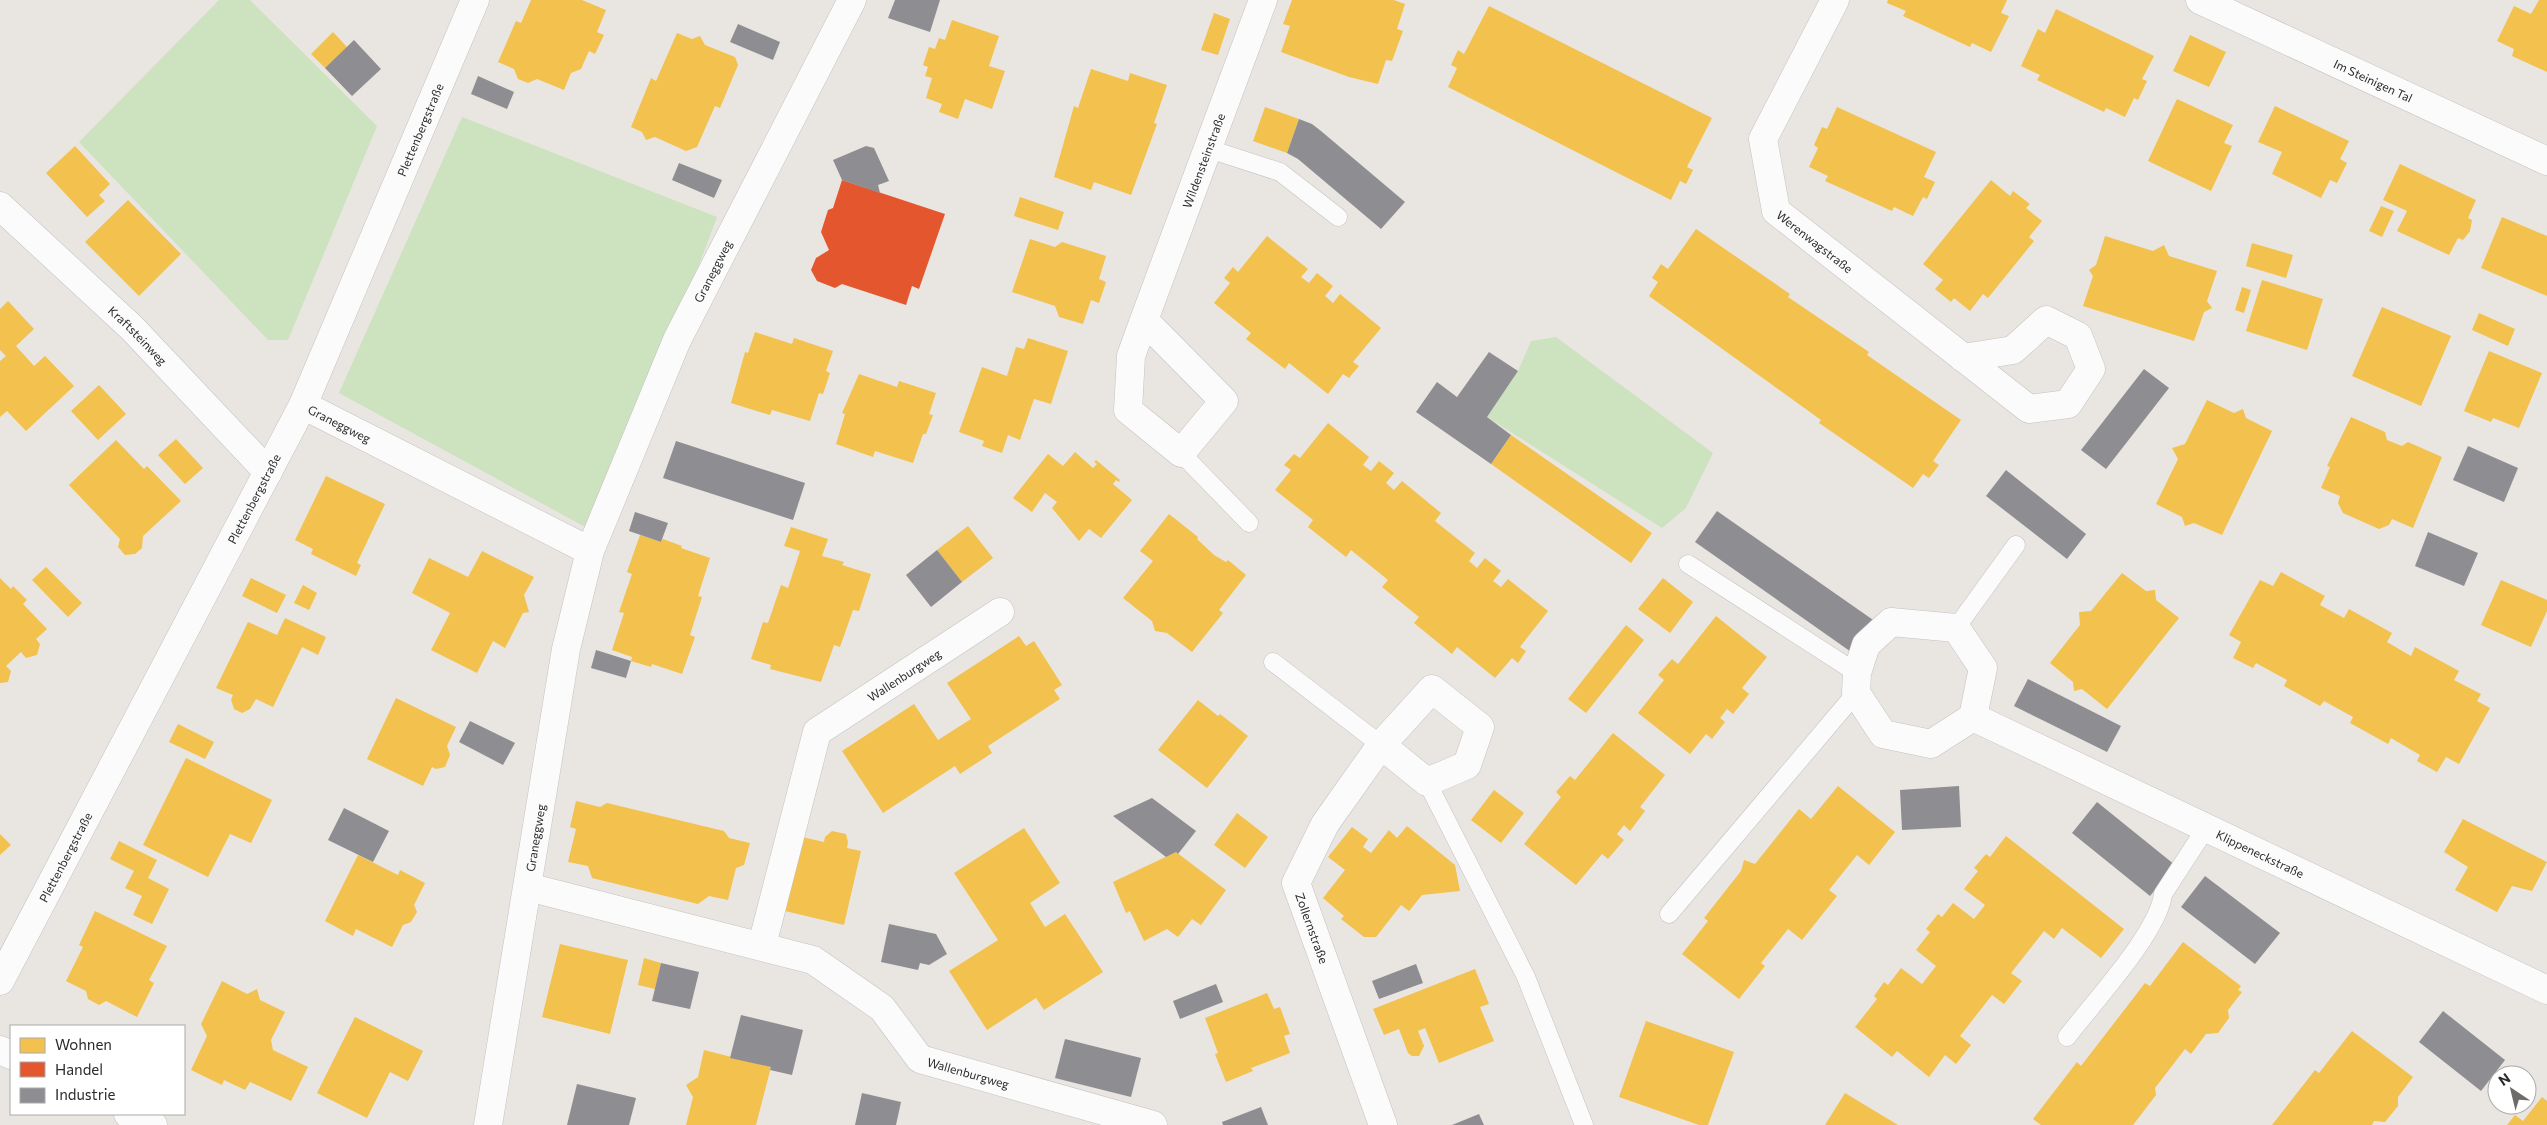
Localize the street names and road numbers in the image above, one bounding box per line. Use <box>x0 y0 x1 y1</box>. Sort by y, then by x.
street label: Im Steinigen Tal <box>2332 56 2415 105</box>
street label: Plettenbergstraße <box>394 81 446 178</box>
street label: Wildensteinstraße <box>1179 111 1227 210</box>
street label: Werenwagstraße <box>1774 207 1856 275</box>
street label: Graneggweg <box>691 237 735 305</box>
street label: Kraftsteinweg <box>106 303 170 368</box>
street label: Graneggweg <box>306 402 374 446</box>
street label: Plettenbergstraße <box>224 451 283 546</box>
street label: Wallenburgweg <box>865 646 944 704</box>
street label: Graneggweg <box>523 803 548 873</box>
street label: Plettenbergstraße <box>36 810 95 904</box>
street label: Klippeneckstraße <box>2214 827 2306 880</box>
street label: Zollernstraße <box>1293 891 1331 965</box>
street label: Wallenburgweg <box>926 1054 1011 1091</box>

